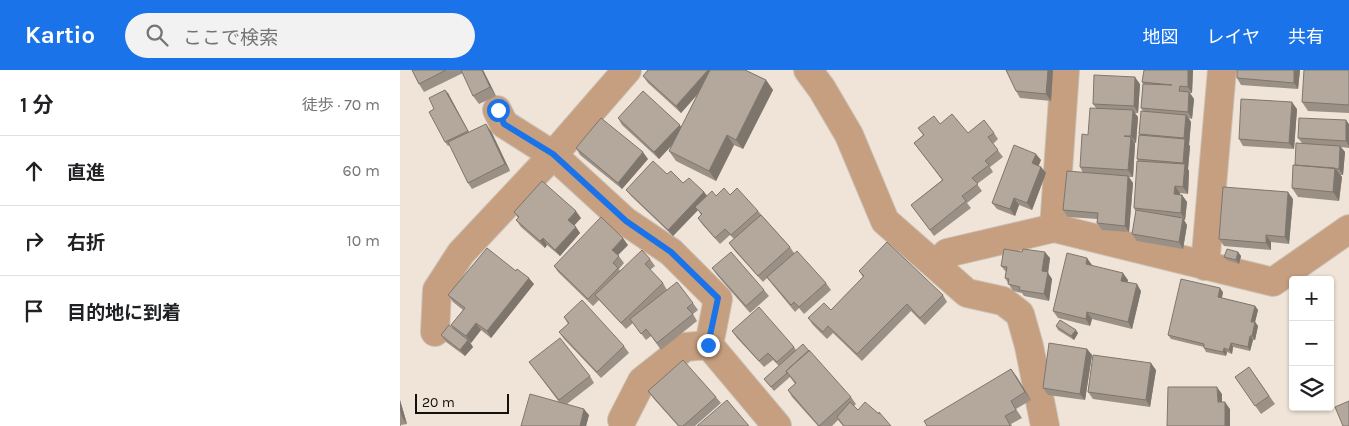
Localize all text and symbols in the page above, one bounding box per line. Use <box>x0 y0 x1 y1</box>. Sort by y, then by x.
search box <box>125 13 475 58</box>
text: Kartio <box>25 21 95 49</box>
icon: search <box>143 21 171 49</box>
text: 地図 <box>1143 26 1179 48</box>
text: レイヤ <box>1207 26 1260 48</box>
text: 共有 <box>1288 26 1324 48</box>
text: ここで検索 <box>183 27 278 49</box>
text: 1 分 <box>20 93 54 117</box>
text: 徒歩 · 70 m <box>302 95 380 114</box>
route start <box>487 99 510 122</box>
icon: ahead <box>20 157 48 185</box>
text: 60 m <box>343 161 380 180</box>
text: 直進 <box>67 162 105 184</box>
icon: right <box>20 227 48 255</box>
text: 10 m <box>346 231 380 250</box>
text: 右折 <box>67 232 105 254</box>
map controls <box>1289 276 1334 411</box>
button: + <box>1289 276 1334 321</box>
icon: arrive <box>20 297 48 325</box>
text: 目的地に到着 <box>67 302 181 324</box>
button: − <box>1289 321 1334 366</box>
route end <box>697 334 720 357</box>
button: layers <box>1289 366 1334 411</box>
scale bar <box>415 391 509 414</box>
text: 20 m <box>422 394 455 411</box>

